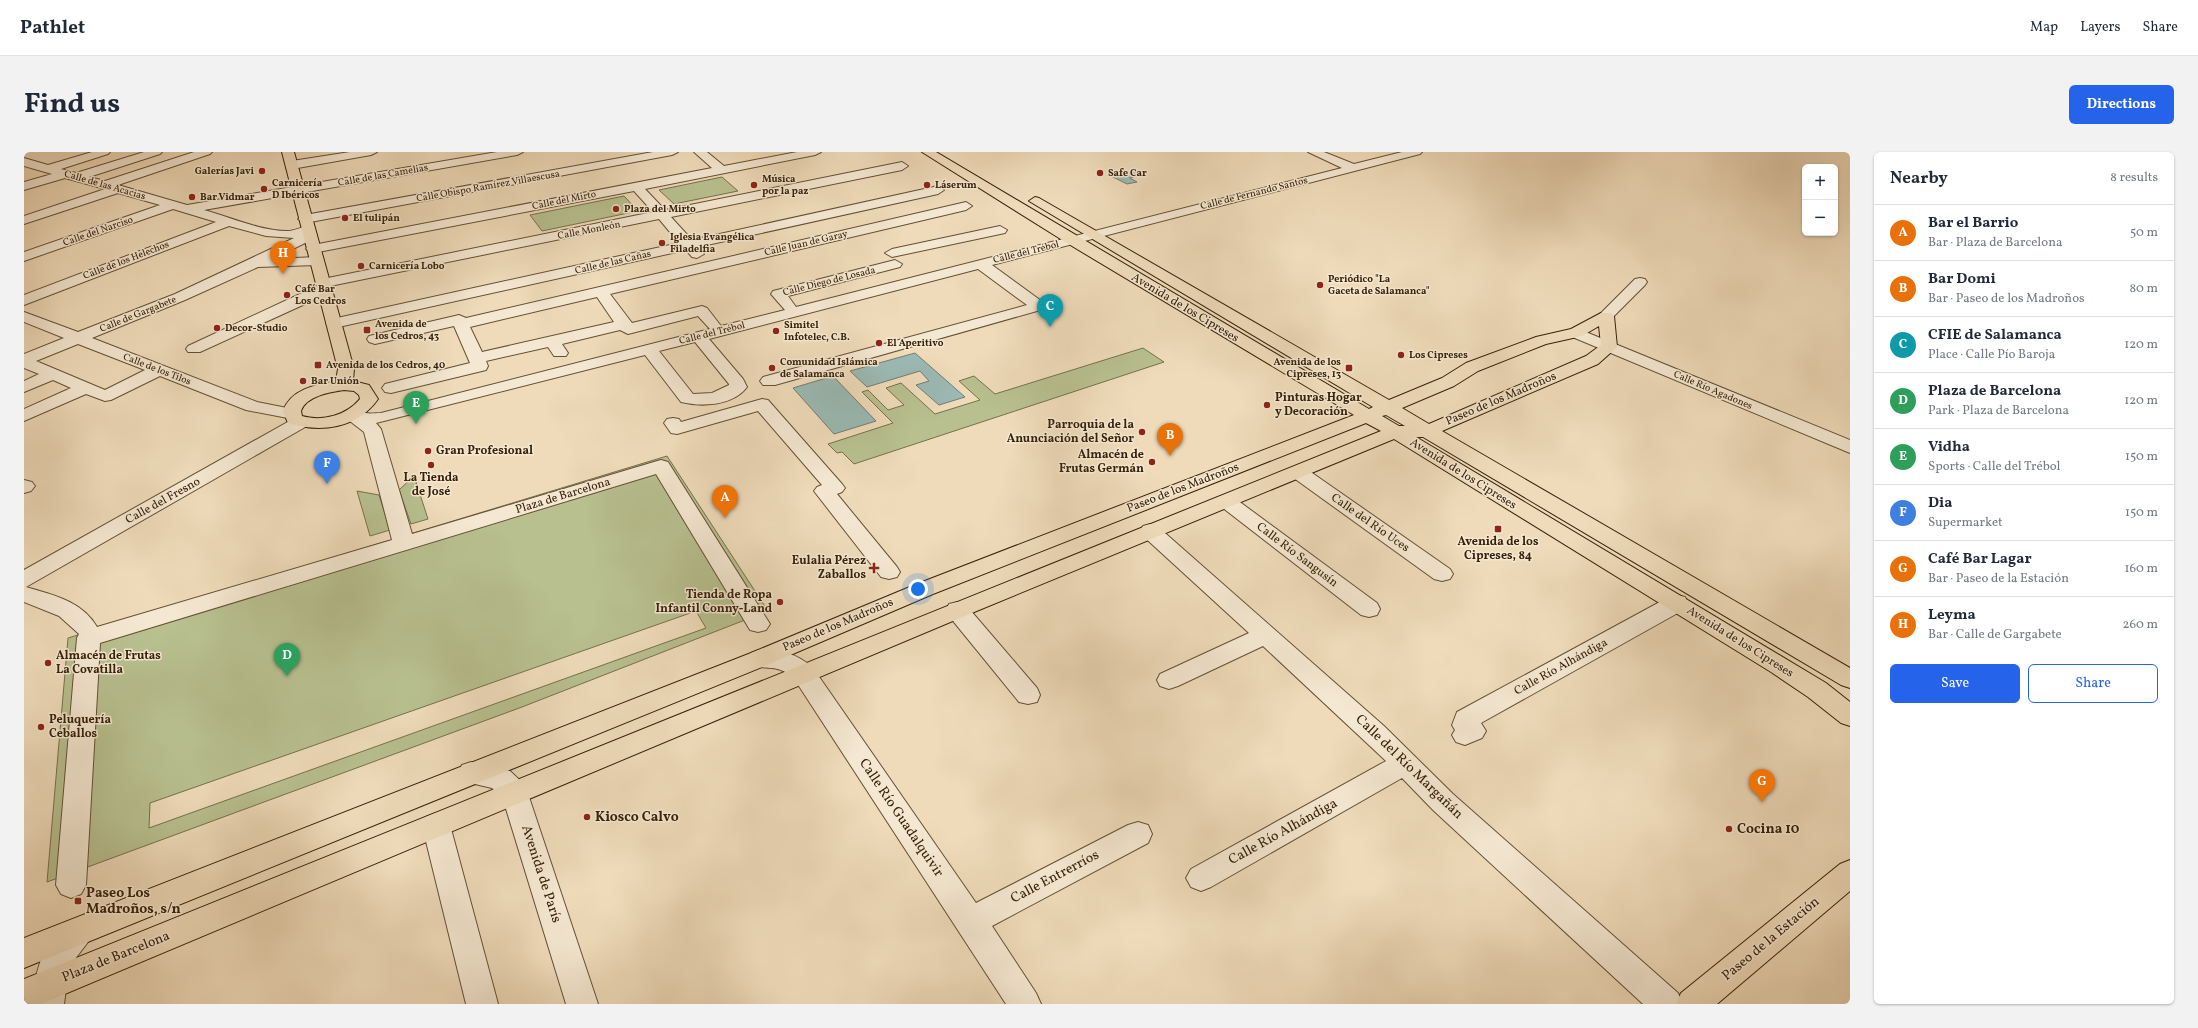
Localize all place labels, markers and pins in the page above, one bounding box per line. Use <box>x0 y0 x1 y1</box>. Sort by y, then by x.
place label: Galerías Javi <box>195 164 254 178</box>
marker: Galerías Javi <box>257 166 267 176</box>
place label: Safe Car <box>1108 166 1147 180</box>
marker: Safe Car <box>1095 168 1105 178</box>
place label: Música por la paz <box>762 172 808 198</box>
place label: Carnicería D Ibéricos <box>272 176 323 202</box>
place label: Láserum <box>935 178 977 192</box>
marker: Música por la paz <box>749 180 759 190</box>
marker: Láserum <box>922 180 932 190</box>
marker: Carnicería D Ibéricos <box>259 184 269 194</box>
place label: Bar Vidmar <box>200 190 255 204</box>
marker: Bar Vidmar <box>187 192 197 202</box>
place label: Plaza del Mirto <box>624 202 696 216</box>
marker: Plaza del Mirto <box>611 204 621 214</box>
place label: El tulipán <box>353 211 400 225</box>
marker: El tulipán <box>340 213 350 223</box>
place label: Iglesia Evangélica Filadelfia <box>670 230 755 256</box>
marker: Iglesia Evangélica Filadelfia <box>657 238 667 248</box>
pin: H <box>270 241 296 274</box>
place label: Carnicería Lobo <box>369 259 445 273</box>
marker: Carnicería Lobo <box>356 261 366 271</box>
place label: Periódico "La Gaceta de Salamanca" <box>1328 272 1430 298</box>
marker: Periódico "La Gaceta de Salamanca" <box>1315 280 1325 290</box>
place label: Café Bar Los Cedros <box>295 282 346 308</box>
marker: Café Bar Los Cedros <box>282 290 292 300</box>
pin: C <box>1037 294 1063 327</box>
place label: Avenida de los Cedros, 43 <box>375 317 439 343</box>
place label: Simitel Infotelec, C.B. <box>784 318 850 344</box>
place label: Decor-Studio <box>225 321 288 335</box>
marker: Decor-Studio <box>212 323 222 333</box>
marker: Avenida de los Cedros, 43 <box>362 325 372 335</box>
marker: Simitel Infotelec, C.B. <box>771 326 781 336</box>
place label: El Aperitivo <box>887 336 944 350</box>
marker: El Aperitivo <box>874 338 884 348</box>
place label: Los Cipreses <box>1409 348 1468 362</box>
marker: Los Cipreses <box>1396 350 1406 360</box>
place label: Comunidad Islámica de Salamanca <box>780 355 878 381</box>
place label: Avenida de los Cipreses, 13 <box>1274 355 1341 381</box>
place label: Avenida de los Cedros, 40 <box>326 358 445 372</box>
marker: Avenida de los Cedros, 40 <box>313 360 323 370</box>
marker: Comunidad Islámica de Salamanca <box>767 363 777 373</box>
marker: Avenida de los Cipreses, 13 <box>1344 363 1354 373</box>
place label: Bar Unión <box>311 374 359 388</box>
marker: Bar Unión <box>298 376 308 386</box>
place label: Pinturas Hogar y Decoración <box>1275 390 1362 420</box>
pin: E <box>403 391 429 424</box>
marker: Pinturas Hogar y Decoración <box>1262 400 1272 410</box>
place label: Parroquia de la Anunciación del Señor <box>1007 417 1134 447</box>
pin: B <box>1157 423 1183 456</box>
marker: Parroquia de la Anunciación del Señor <box>1137 427 1147 437</box>
place label: Gran Profesional <box>436 443 533 459</box>
marker: Gran Profesional <box>423 446 433 456</box>
place label: Almacén de Frutas Germán <box>1059 447 1144 477</box>
pin: F <box>314 451 340 484</box>
marker: Almacén de Frutas Germán <box>1147 457 1157 467</box>
marker: La Tienda de José <box>426 460 436 470</box>
place label: La Tienda de José <box>403 470 459 500</box>
pin: A <box>712 485 738 518</box>
marker: Avenida de los Cipreses, 84 <box>1493 524 1503 534</box>
place label: Avenida de los Cipreses, 84 <box>1458 534 1539 564</box>
place label: Eulalia Pérez Zaballos <box>792 553 866 583</box>
marker: Eulalia Pérez Zaballos <box>869 563 879 573</box>
place label: Tienda de Ropa Infantil Conny-Land <box>656 587 773 617</box>
marker: Tienda de Ropa Infantil Conny-Land <box>775 597 785 607</box>
pin: D <box>274 643 300 676</box>
place label: Almacén de Frutas La Covatilla <box>56 648 161 678</box>
marker: Almacén de Frutas La Covatilla <box>43 658 53 668</box>
place label: Peluquería Ceballos <box>49 712 112 742</box>
marker: Peluquería Ceballos <box>36 722 46 732</box>
pin: G <box>1749 769 1775 802</box>
place label: Kiosco Calvo <box>595 808 679 827</box>
marker: Kiosco Calvo <box>582 812 592 822</box>
place label: Cocina 10 <box>1737 820 1800 839</box>
marker: Cocina 10 <box>1724 824 1734 834</box>
place label: Paseo Los Madroños, s/n <box>86 884 181 919</box>
marker: Paseo Los Madroños, s/n <box>73 896 83 906</box>

